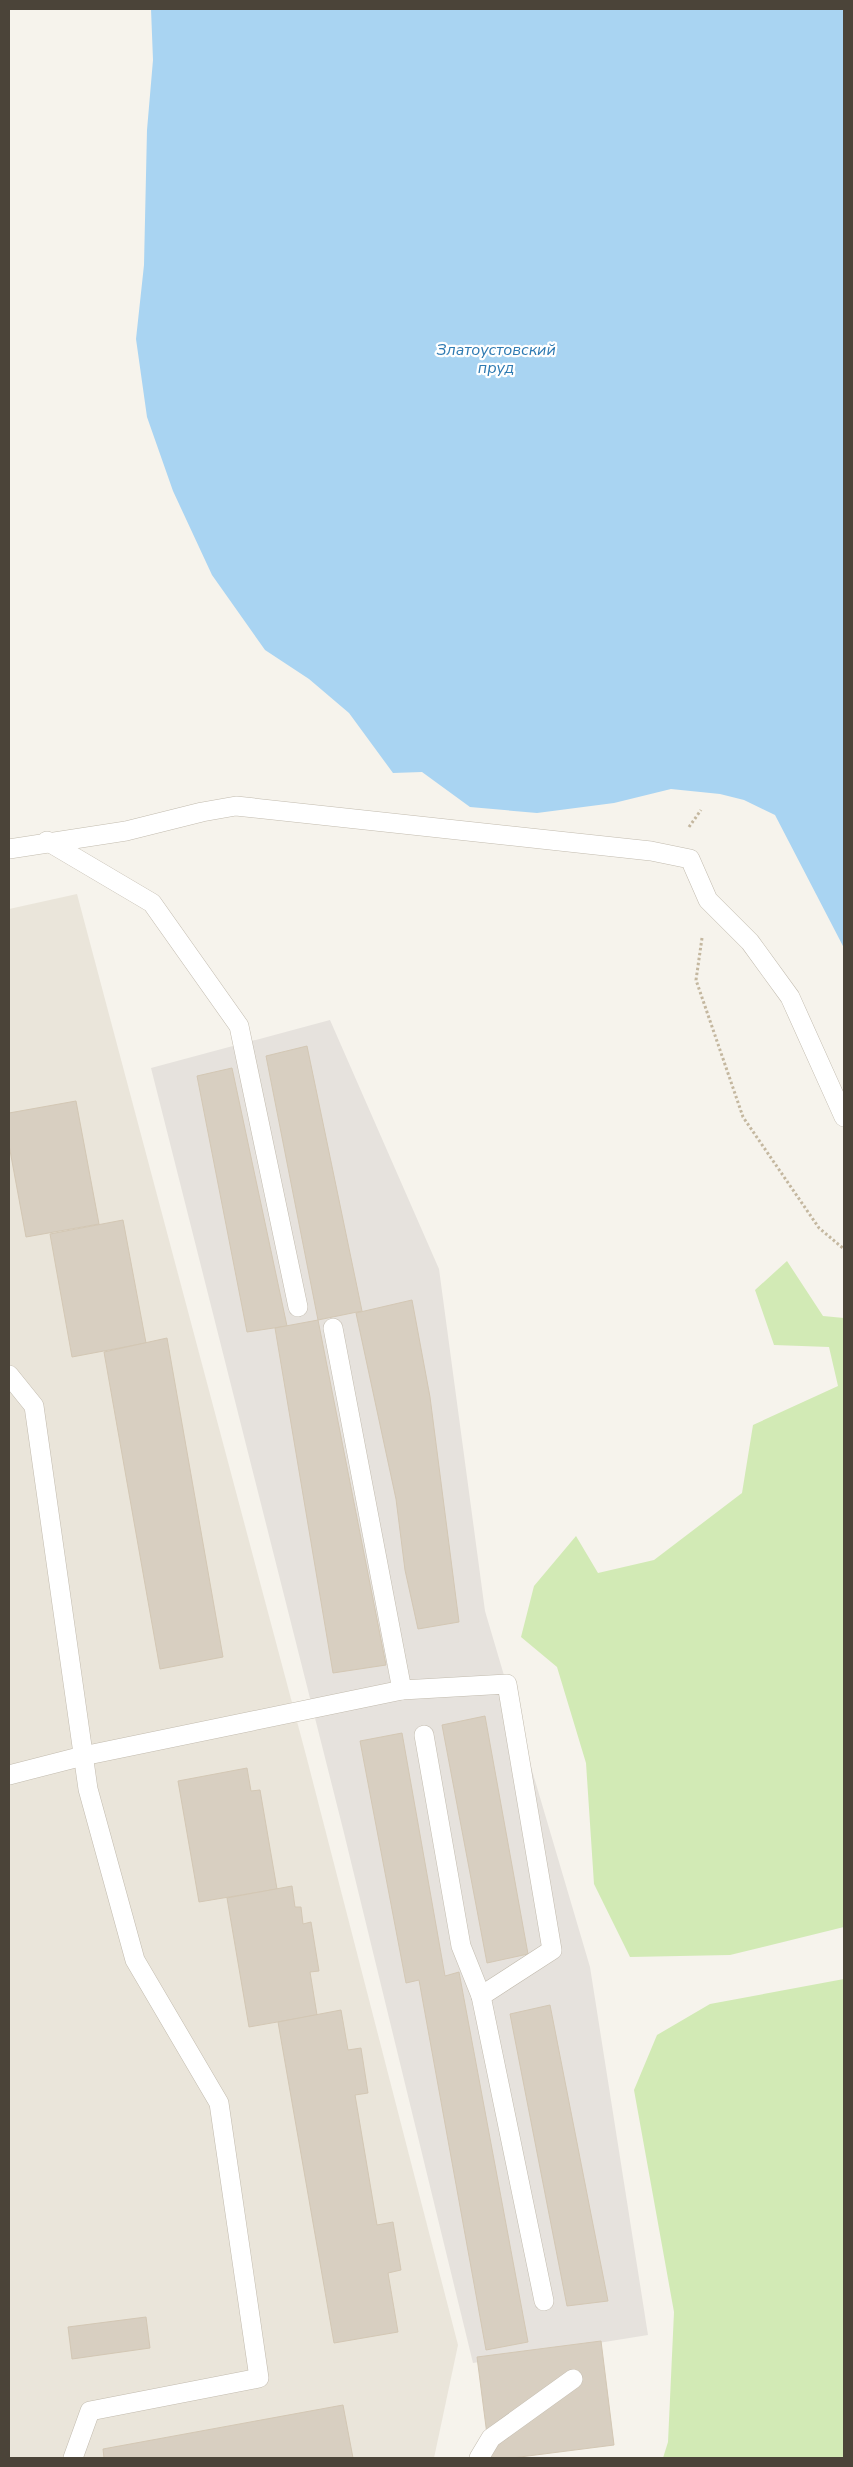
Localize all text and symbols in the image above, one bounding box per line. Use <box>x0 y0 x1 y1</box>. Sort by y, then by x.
water label: Златоустовский пруд <box>436 339 556 379</box>

